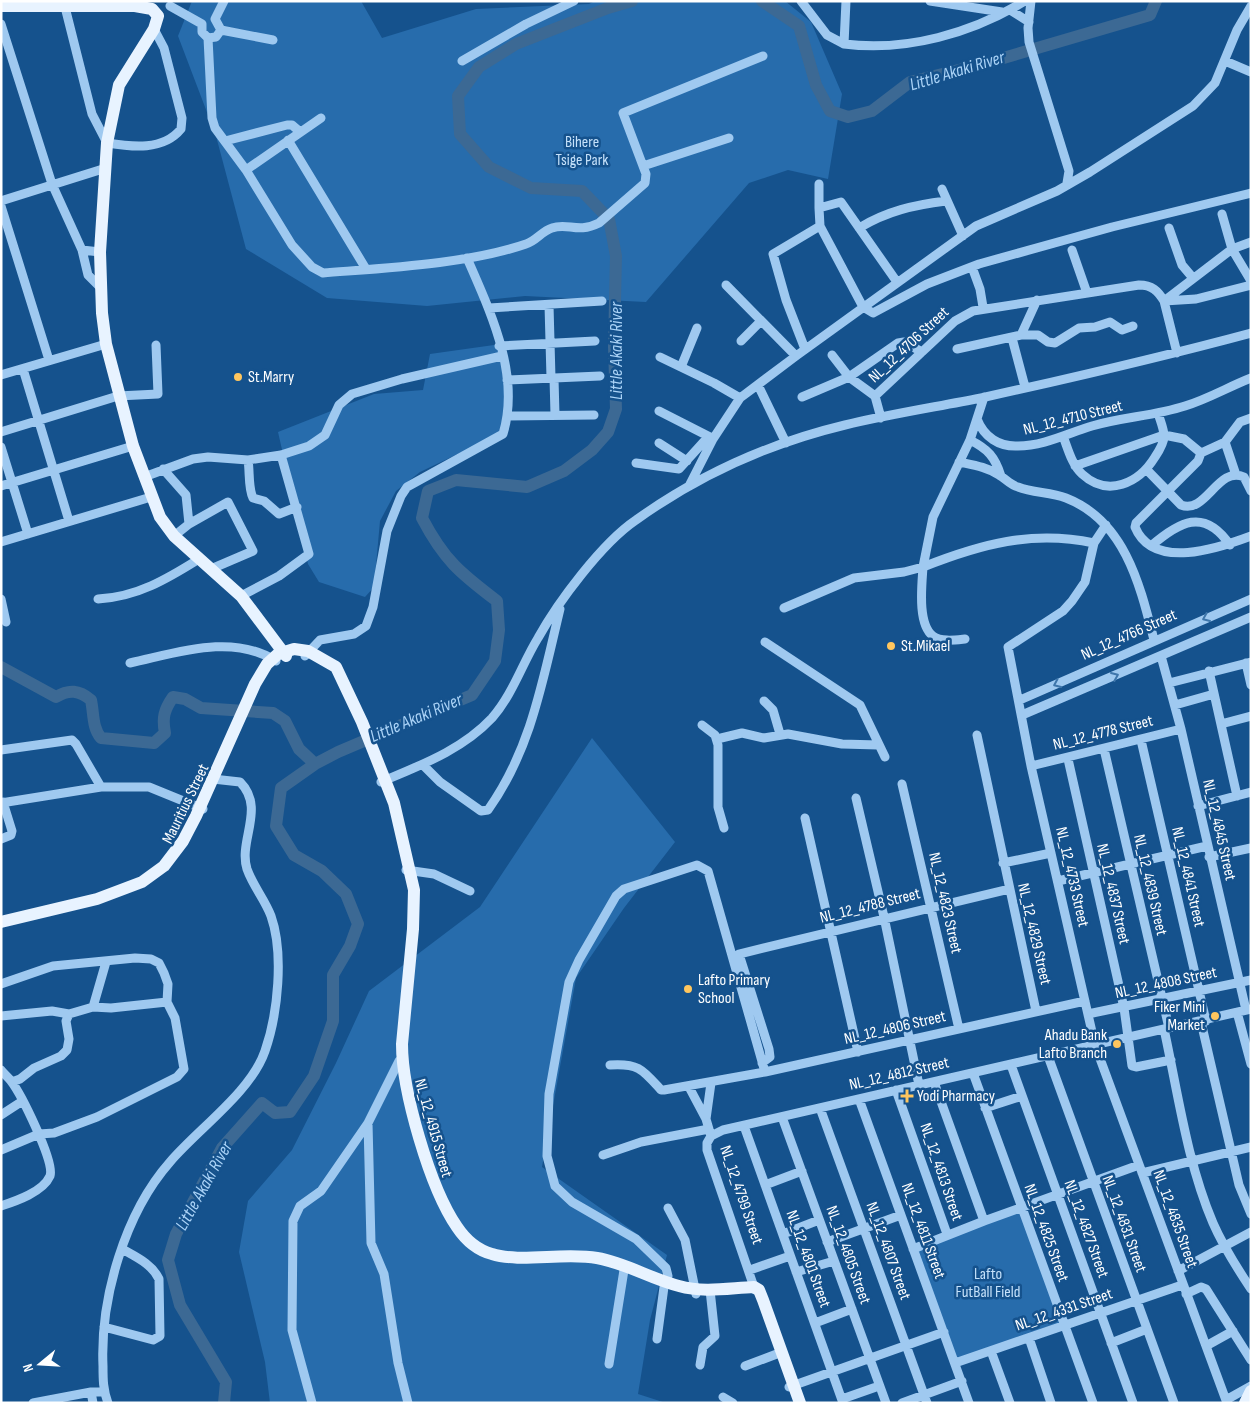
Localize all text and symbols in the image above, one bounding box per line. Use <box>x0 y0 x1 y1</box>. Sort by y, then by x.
water label: Little Akaki River <box>907 46 1008 95</box>
park label: Bihere Tsige Park <box>556 133 608 170</box>
water label: Little Akaki River <box>606 301 627 400</box>
street label: NL_12_4706 Street <box>865 303 953 387</box>
place label: St.Marry <box>248 368 294 387</box>
marker: St.Marry <box>232 371 244 383</box>
street label: NL_12_4710 Street <box>1021 396 1125 440</box>
street label: NL_12_4766 Street <box>1078 605 1180 665</box>
one-way arrow <box>1202 612 1211 623</box>
place label: St.Mikael <box>901 637 950 656</box>
marker: St.Mikael <box>885 640 897 652</box>
one-way arrow <box>1110 671 1119 682</box>
one-way arrow <box>1053 677 1062 688</box>
water label: Little Akaki River <box>367 689 466 747</box>
street label: NL_12_4778 Street <box>1051 711 1155 755</box>
street label: Mauritius Street <box>158 761 214 847</box>
street label: NL_12_4845 Street <box>1198 778 1240 882</box>
street label: NL_12_4733 Street <box>1051 825 1093 929</box>
street label: NL_12_4841 Street <box>1167 825 1209 929</box>
street label: NL_12_4839 Street <box>1129 833 1171 938</box>
street label: NL_12_4837 Street <box>1092 842 1134 946</box>
street label: NL_12_4823 Street <box>924 851 966 955</box>
street label: NL_12_4829 Street <box>1013 881 1055 987</box>
street label: NL_12_4788 Street <box>818 884 922 928</box>
street label: NL_12_4808 Street <box>1113 963 1219 1003</box>
place label: Lafto Primary School <box>698 971 770 1008</box>
marker: Lafto Primary School <box>682 983 694 995</box>
place label: Fiker Mini Market <box>1154 998 1205 1035</box>
street label: NL_12_4806 Street <box>842 1007 948 1049</box>
marker: Fiker Mini Market <box>1209 1010 1221 1022</box>
place label: Ahadu Bank Lafto Branch <box>1039 1026 1107 1063</box>
marker: Ahadu Bank Lafto Branch <box>1111 1038 1123 1050</box>
street label: NL_12_4812 Street <box>847 1053 951 1095</box>
street label: NL_12_4915 Street <box>410 1077 456 1180</box>
place label: Yodi Pharmacy <box>917 1087 995 1106</box>
marker: Yodi Pharmacy <box>901 1090 913 1102</box>
street label: NL_12_4813 Street <box>915 1121 967 1223</box>
water label: Little Akaki River <box>171 1137 237 1234</box>
street label: NL_12_4799 Street <box>715 1143 767 1247</box>
street label: NL_12_4835 Street <box>1149 1168 1202 1271</box>
street label: NL_12_4831 Street <box>1098 1173 1150 1275</box>
street label: NL_12_4827 Street <box>1059 1177 1113 1281</box>
street label: NL_12_4811 Street <box>897 1180 949 1282</box>
street label: NL_12_4825 Street <box>1019 1181 1073 1285</box>
street label: NL_12_4807 Street <box>861 1199 915 1303</box>
street label: NL_12_4805 Street <box>821 1203 875 1307</box>
street label: NL_12_4801 Street <box>782 1208 834 1310</box>
park label: Lafto FutBall Field <box>956 1265 1020 1302</box>
street label: NL_12_4331 Street <box>1013 1284 1115 1336</box>
north arrow <box>15 1339 65 1389</box>
text: N <box>19 1362 37 1374</box>

